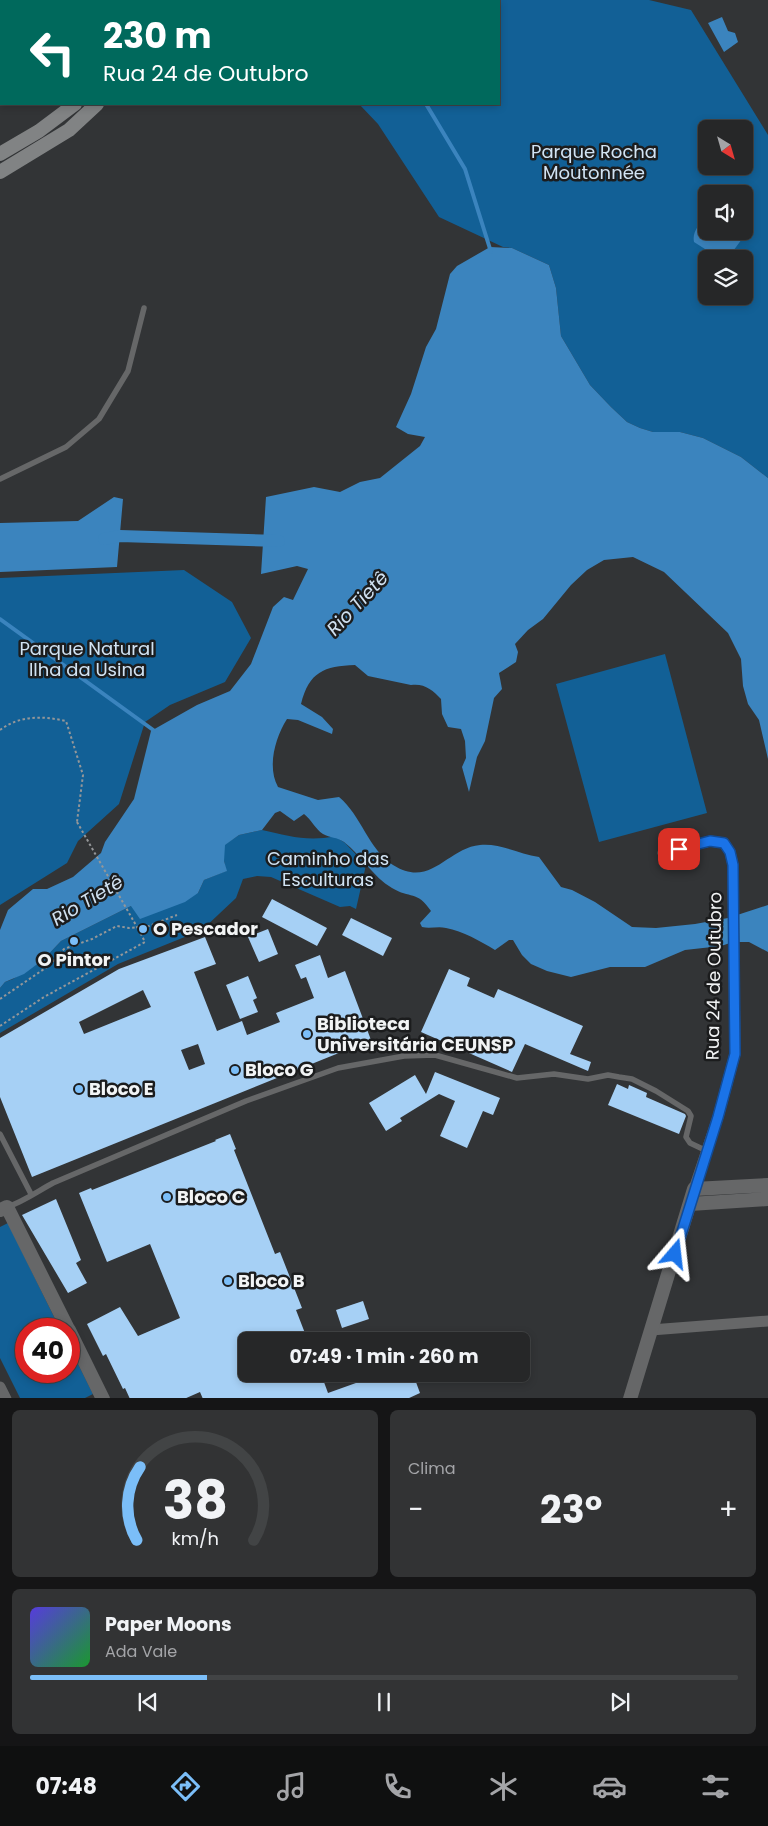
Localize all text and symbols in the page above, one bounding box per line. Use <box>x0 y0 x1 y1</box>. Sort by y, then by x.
text: 230 m <box>103 11 211 60</box>
icon: left <box>20 20 85 85</box>
text: Rua 24 de Outubro <box>103 58 309 89</box>
north arrow <box>698 120 752 175</box>
map controls <box>698 120 753 305</box>
park label: Parque Rocha Moutonnée <box>531 139 657 185</box>
button: sound <box>698 185 753 240</box>
button: layers <box>698 250 753 305</box>
water label: Rio Tietê <box>320 565 394 642</box>
park label: Parque Natural Ilha da Usina <box>19 636 155 682</box>
pin <box>658 828 700 870</box>
icon: arrive <box>665 835 693 863</box>
park label: Caminho das Esculturas <box>267 846 389 892</box>
water label: Rio Tietê <box>46 868 128 932</box>
street label: Rua 24 de Outubro <box>700 892 727 1060</box>
place label: O Pescador <box>153 916 258 941</box>
marker: O Pescador <box>137 923 149 935</box>
marker: O Pintor <box>68 935 80 947</box>
place label: O Pintor <box>37 947 111 972</box>
place label: Biblioteca Universitária CEUNSP <box>317 1011 513 1057</box>
marker: Biblioteca Universitária CEUNSP <box>301 1028 313 1040</box>
place label: Bloco G <box>245 1057 314 1082</box>
marker: Bloco G <box>229 1064 241 1076</box>
place label: Bloco E <box>89 1076 154 1101</box>
marker: Bloco E <box>73 1083 85 1095</box>
place label: Bloco C <box>177 1184 246 1209</box>
marker: Bloco C <box>161 1191 173 1203</box>
position arrow <box>648 1227 700 1279</box>
place label: Bloco B <box>238 1268 305 1293</box>
marker: Bloco B <box>222 1275 234 1287</box>
speed limit sign: 40 <box>15 1318 80 1383</box>
text: 07:49 · 1 min · 260 m <box>289 1343 479 1370</box>
text: Clima <box>408 1457 456 1480</box>
text: 38 <box>162 1464 228 1537</box>
text: 23° <box>540 1483 602 1536</box>
text: − <box>408 1490 423 1529</box>
text: + <box>719 1490 738 1529</box>
text: km/h <box>171 1526 219 1551</box>
text: Paper Moons <box>105 1611 232 1638</box>
text: Ada Vale <box>105 1640 177 1663</box>
icon: previous <box>134 1688 162 1716</box>
icon: pause <box>370 1688 398 1716</box>
icon: next <box>606 1688 634 1716</box>
icon: directions <box>168 1769 203 1804</box>
icon: music <box>274 1769 309 1804</box>
icon: phone <box>380 1769 415 1804</box>
icon: climate <box>486 1769 521 1804</box>
icon: car <box>592 1769 627 1804</box>
icon: filters <box>698 1769 733 1804</box>
text: 07:48 <box>35 1771 97 1802</box>

